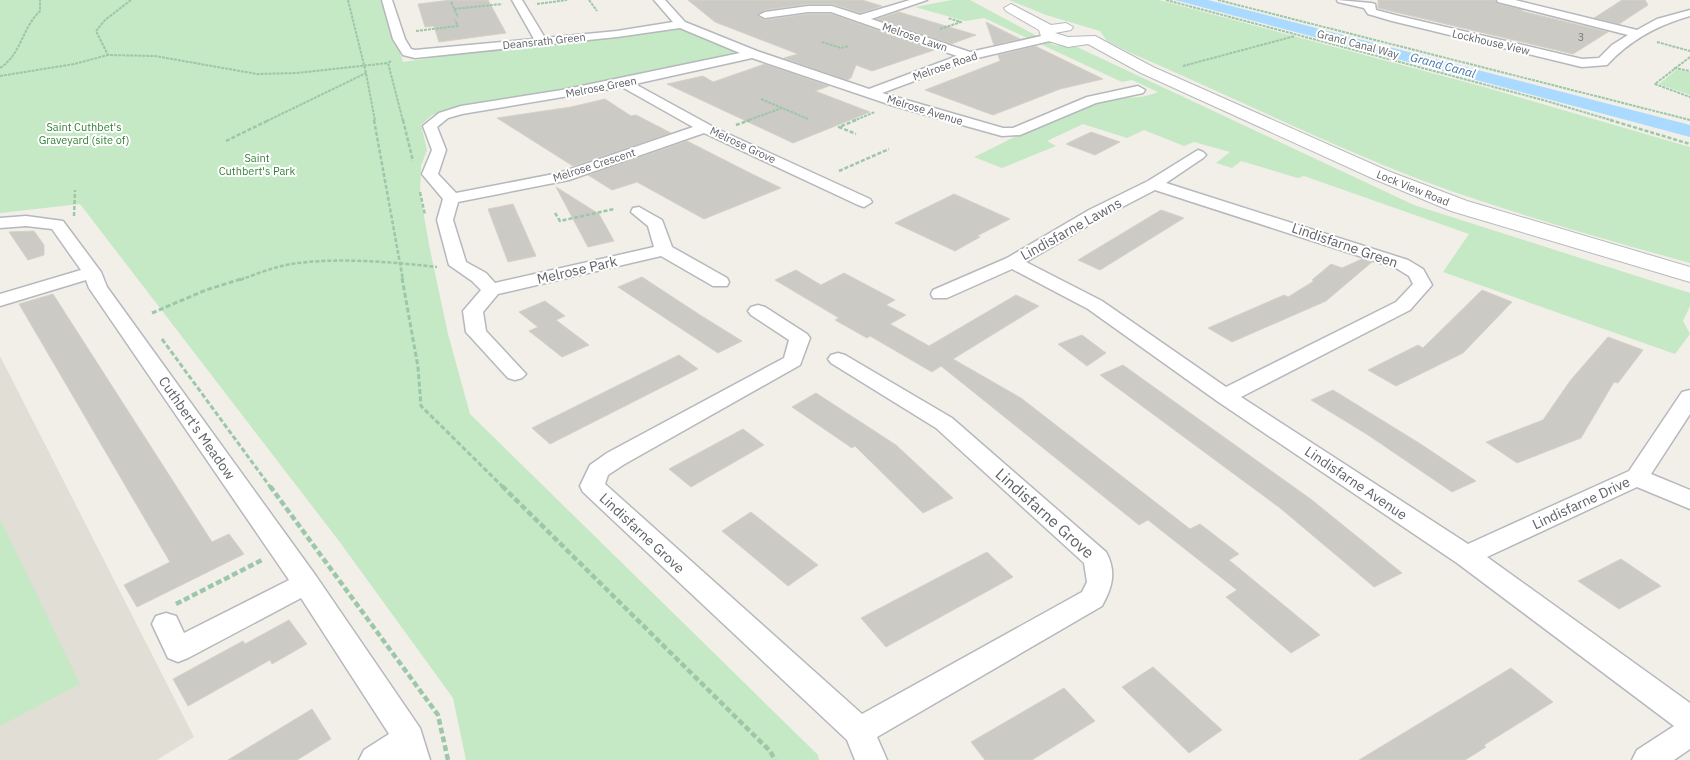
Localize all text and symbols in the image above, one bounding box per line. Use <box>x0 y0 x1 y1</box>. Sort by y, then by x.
street label: Melrose Lawn <box>881 19 949 55</box>
street label: Grand Canal Way <box>1316 26 1401 62</box>
street label: Lockhouse View <box>1451 26 1532 58</box>
street label: Deansrath Green <box>502 30 586 52</box>
house number: 3 <box>1578 30 1584 44</box>
street label: Melrose Road <box>911 48 979 84</box>
water label: Grand Canal <box>1409 49 1478 81</box>
street label: Melrose Green <box>564 73 638 101</box>
street label: Melrose Avenue <box>885 92 965 128</box>
park label: Saint Cuthbet's Graveyard (site of) <box>39 120 129 147</box>
street label: Melrose Grove <box>708 124 778 166</box>
street label: Melrose Crescent <box>551 145 637 185</box>
park label: Saint Cuthbert's Park <box>219 151 295 178</box>
street label: Lock View Road <box>1375 167 1451 209</box>
street label: Lindisfarne Lawns <box>1017 194 1125 264</box>
street label: Lindisfarne Green <box>1290 218 1400 272</box>
street label: Melrose Park <box>535 252 620 288</box>
street label: Cuthbert's Meadow <box>155 373 240 483</box>
street label: Lindisfarne Avenue <box>1301 442 1411 524</box>
street label: Lindisfarne Grove <box>992 464 1099 563</box>
street label: Lindisfarne Drive <box>1529 472 1633 533</box>
street label: Lindisfarne Grove <box>596 489 689 577</box>

